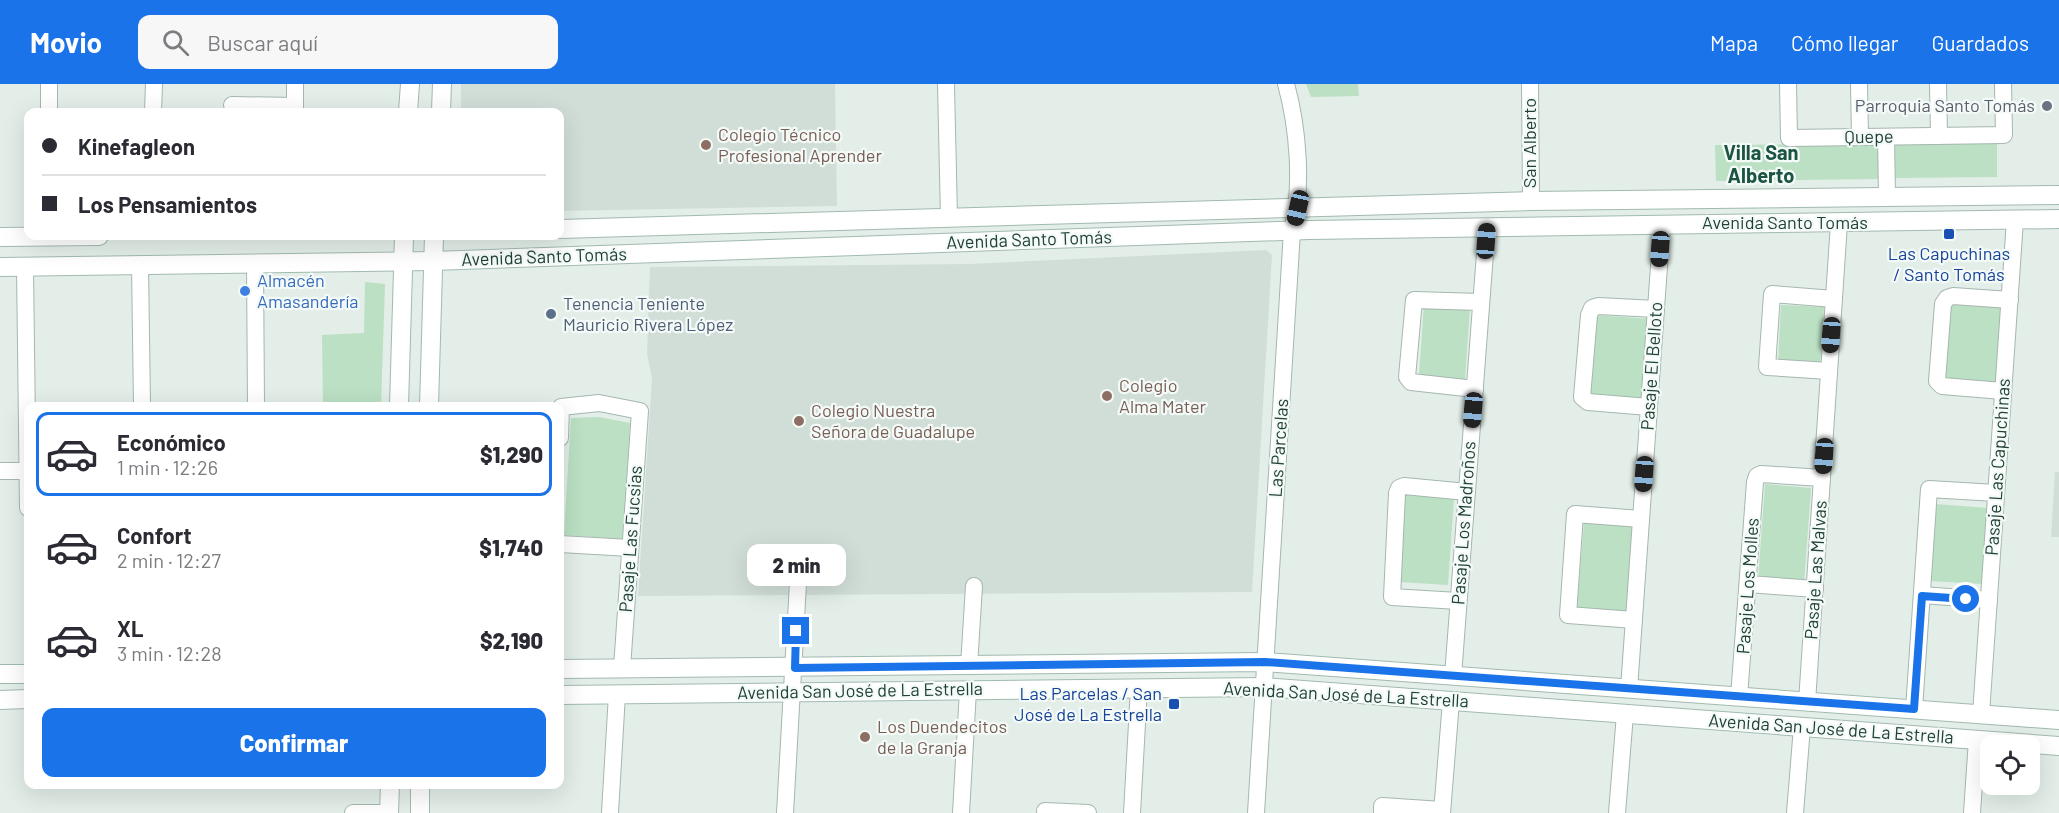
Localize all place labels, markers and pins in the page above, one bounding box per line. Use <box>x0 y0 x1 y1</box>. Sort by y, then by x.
place label: Parroquia Santo Tomás <box>1855 94 2035 116</box>
marker: Parroquia Santo Tomás <box>2040 99 2054 113</box>
place label: Colegio Técnico Profesional Aprender <box>718 123 882 166</box>
marker: Colegio Técnico Profesional Aprender <box>699 138 713 152</box>
marker: Las Capuchinas / Santo Tomás <box>1942 227 1956 241</box>
place label: Las Capuchinas / Santo Tomás <box>1888 242 2010 285</box>
place label: Almacén Amasandería <box>257 269 358 312</box>
marker: Almacén Amasandería <box>238 284 252 298</box>
place label: Tenencia Teniente Mauricio Rivera López <box>563 292 733 335</box>
marker: Tenencia Teniente Mauricio Rivera López <box>544 307 558 321</box>
place label: Colegio Alma Mater <box>1119 374 1207 417</box>
marker: Colegio Alma Mater <box>1100 389 1114 403</box>
place label: Colegio Nuestra Señora de Guadalupe <box>811 399 975 442</box>
marker: Colegio Nuestra Señora de Guadalupe <box>792 414 806 428</box>
place label: Las Parcelas / San José de La Estrella <box>1014 682 1162 725</box>
marker: Las Parcelas / San José de La Estrella <box>1167 697 1181 711</box>
place label: Los Duendecitos de la Granja <box>877 715 1007 758</box>
marker: Los Duendecitos de la Granja <box>858 730 872 744</box>

